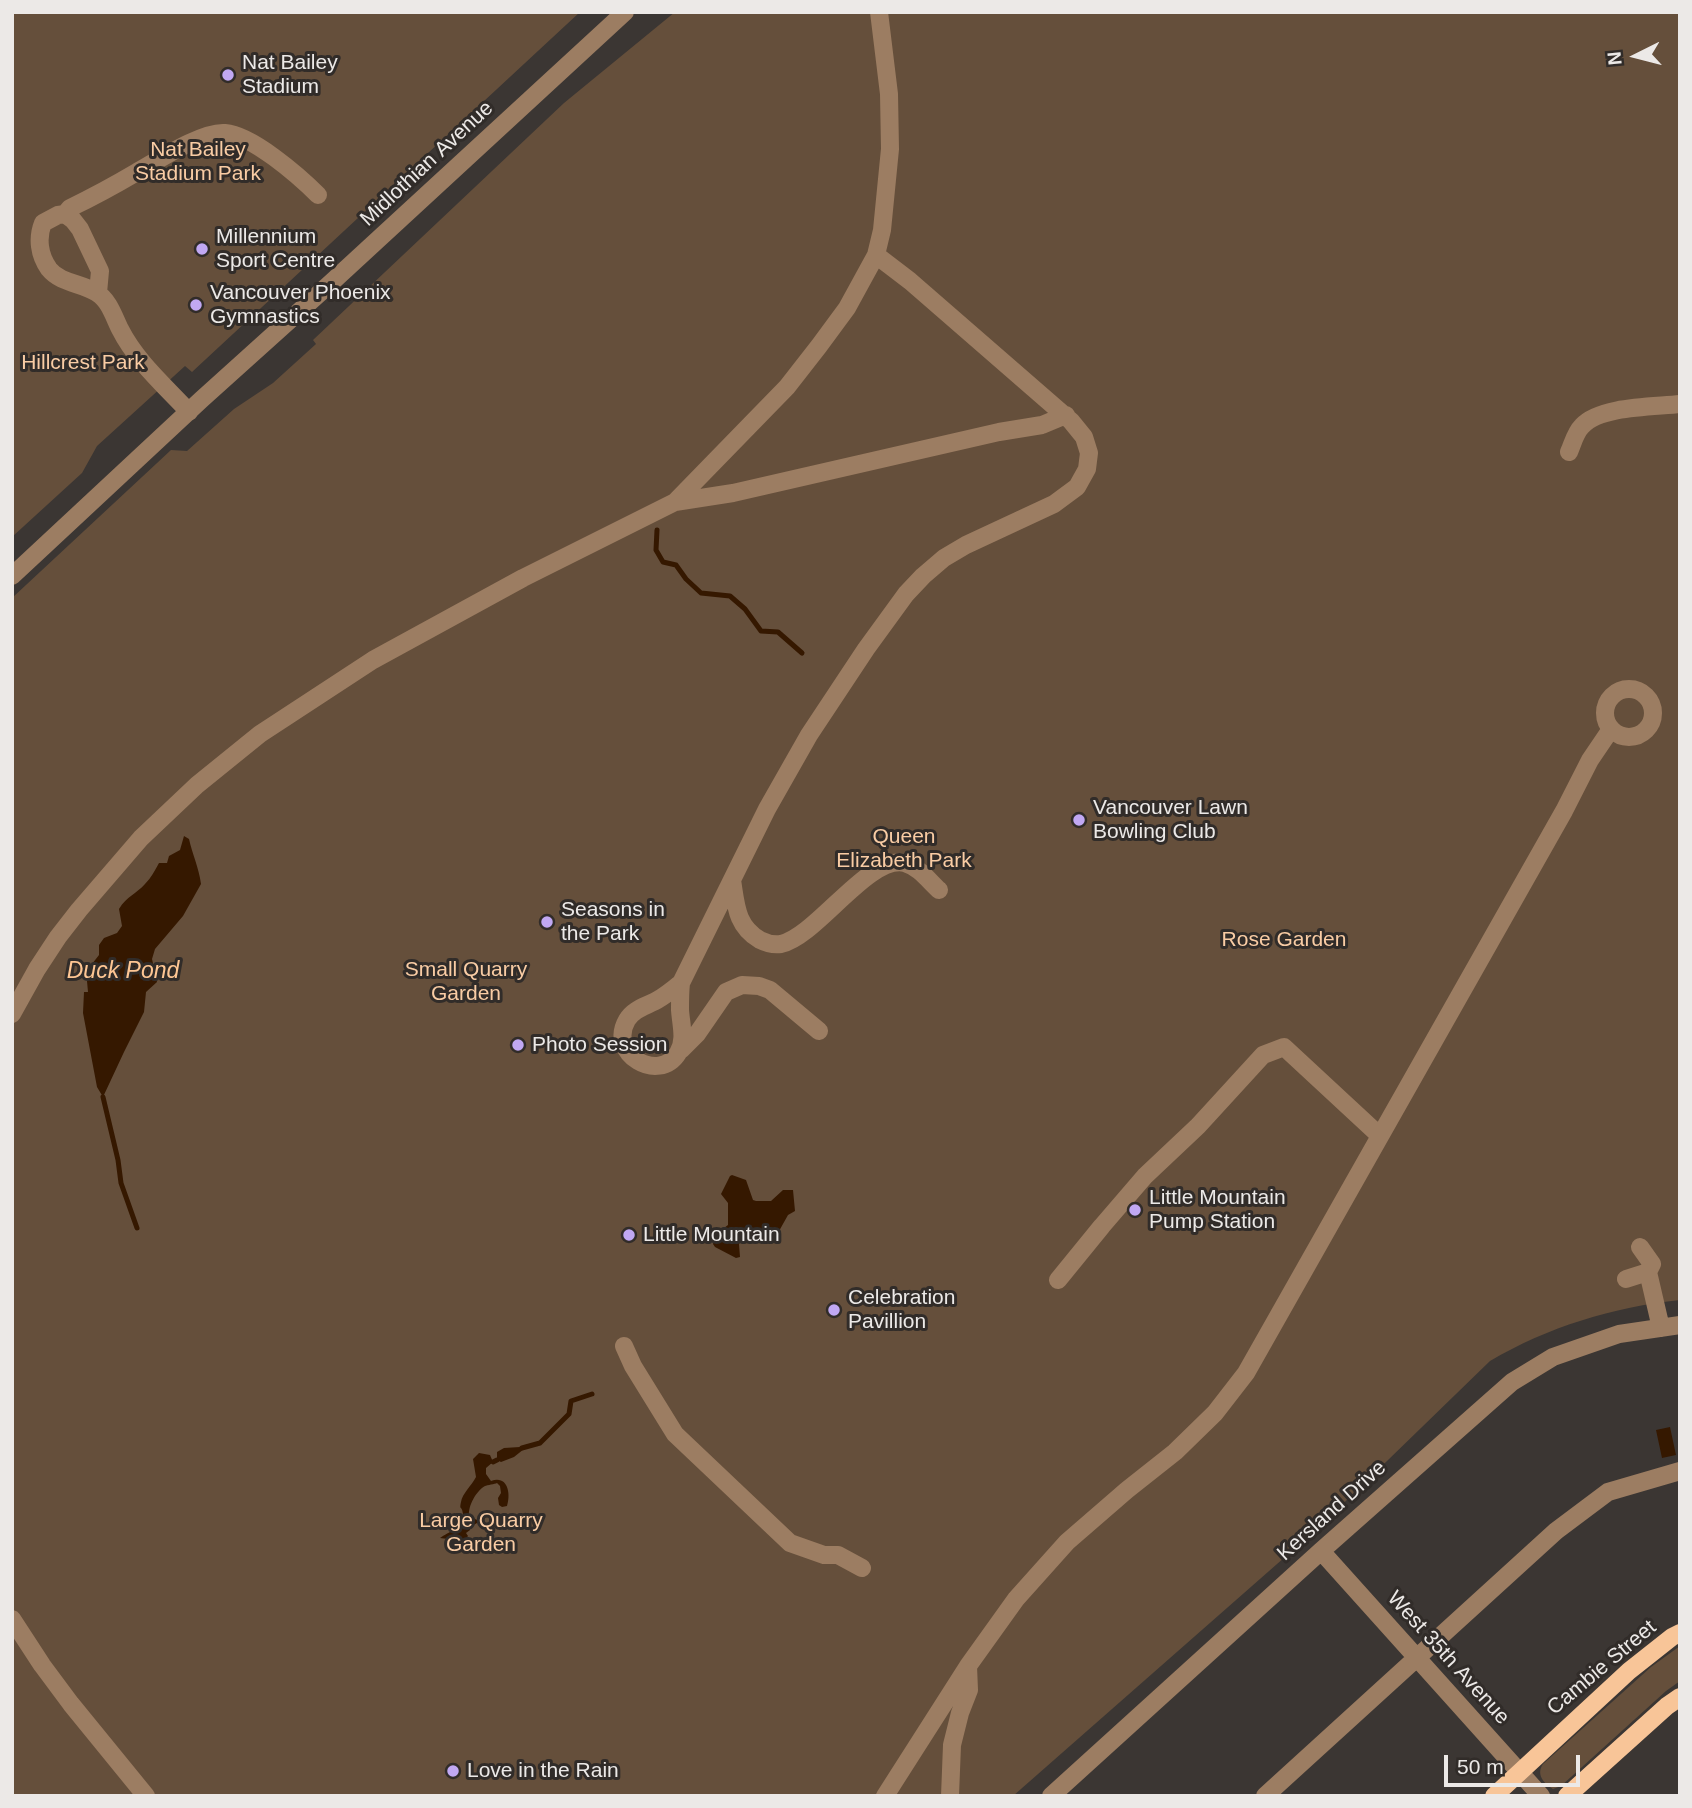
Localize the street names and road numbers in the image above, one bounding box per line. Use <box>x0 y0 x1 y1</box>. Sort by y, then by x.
street label: Midlothian Avenue <box>355 96 499 232</box>
street label: Kersland Drive <box>1272 1456 1392 1566</box>
street label: West 35th Avenue <box>1381 1586 1515 1730</box>
street label: Cambie Street <box>1542 1615 1662 1721</box>

